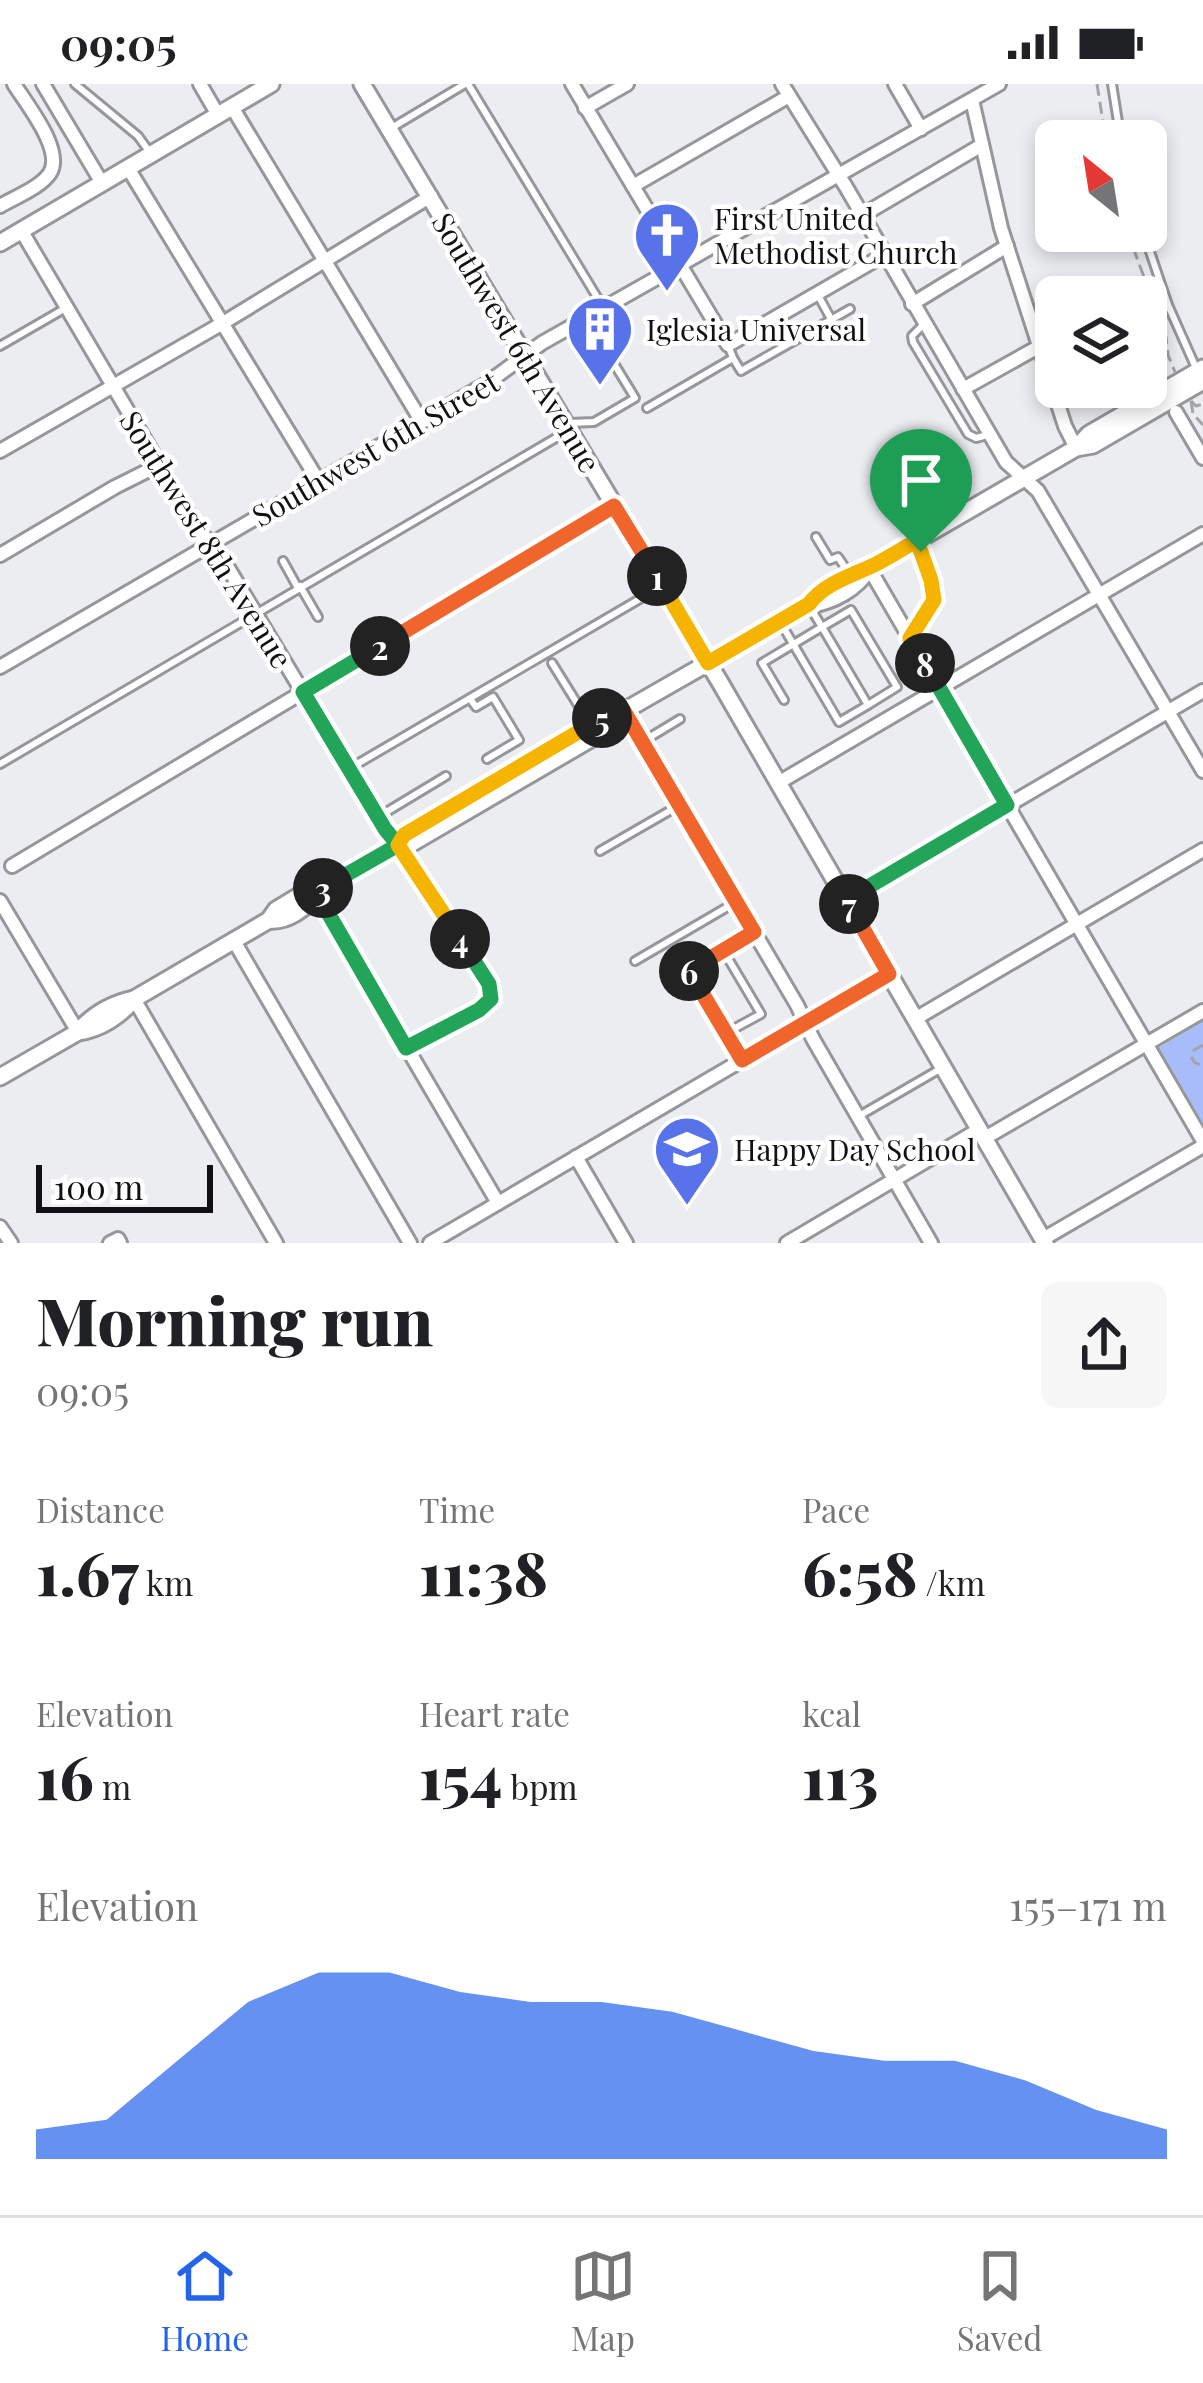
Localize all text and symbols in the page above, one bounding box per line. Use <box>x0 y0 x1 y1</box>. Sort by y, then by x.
text: 09:05 <box>60 12 177 72</box>
north arrow <box>1035 120 1167 252</box>
map controls <box>1035 120 1167 408</box>
place label: First United Methodist Church <box>714 198 958 272</box>
church icon: First United Methodist Church <box>632 200 702 294</box>
street label: Southwest 6th Avenue <box>424 205 610 479</box>
button: layers <box>1035 276 1167 408</box>
building icon: Iglesia Universal <box>565 294 635 388</box>
place label: Iglesia Universal <box>646 309 866 349</box>
street label: Southwest 6th Street <box>244 361 506 535</box>
street label: Southwest 8th Avenue <box>112 403 302 675</box>
pin <box>870 429 972 552</box>
icon: arrive <box>888 447 954 513</box>
pin: 1 <box>627 546 687 606</box>
text: 1 <box>651 554 663 598</box>
pin: 2 <box>350 616 410 676</box>
text: 2 <box>371 624 389 668</box>
pin: 8 <box>895 633 955 693</box>
text: 8 <box>916 641 934 685</box>
pin: 5 <box>572 688 632 748</box>
text: 5 <box>594 696 610 740</box>
pin: 3 <box>293 858 353 918</box>
text: 3 <box>315 866 331 910</box>
pin: 7 <box>819 874 879 934</box>
text: 7 <box>841 882 857 926</box>
pin: 4 <box>430 909 490 969</box>
text: 4 <box>451 917 469 961</box>
pin: 6 <box>659 941 719 1001</box>
text: 6 <box>680 949 698 993</box>
school or university icon: Happy Day School <box>652 1114 722 1208</box>
place label: Happy Day School <box>734 1129 976 1169</box>
scale bar <box>36 1159 213 1212</box>
text: 100 m <box>54 1164 143 1208</box>
text: Morning run <box>36 1275 433 1363</box>
button: share <box>1041 1282 1167 1408</box>
text: 09:05 <box>36 1364 129 1416</box>
text: Distance <box>36 1487 165 1531</box>
text: Time <box>419 1487 495 1531</box>
text: Pace <box>802 1487 870 1531</box>
text: 1.67 <box>36 1531 139 1611</box>
text: 11:38 <box>419 1531 548 1611</box>
text: 6:58 <box>802 1531 917 1611</box>
text: km <box>139 1560 193 1604</box>
text: /km <box>917 1560 985 1604</box>
text: Elevation <box>36 1691 173 1735</box>
text: Heart rate <box>419 1691 570 1735</box>
text: kcal <box>802 1691 861 1735</box>
text: 16 <box>36 1735 94 1815</box>
text: 154 <box>419 1735 502 1815</box>
text: 113 <box>802 1735 878 1815</box>
text: m <box>94 1764 131 1808</box>
text: bpm <box>502 1764 578 1808</box>
text: Elevation <box>36 1879 198 1931</box>
text: 155–171 m <box>1009 1879 1167 1931</box>
tab: Home <box>160 2243 249 2359</box>
tab: Map <box>570 2243 636 2359</box>
tab: Saved <box>957 2243 1043 2359</box>

